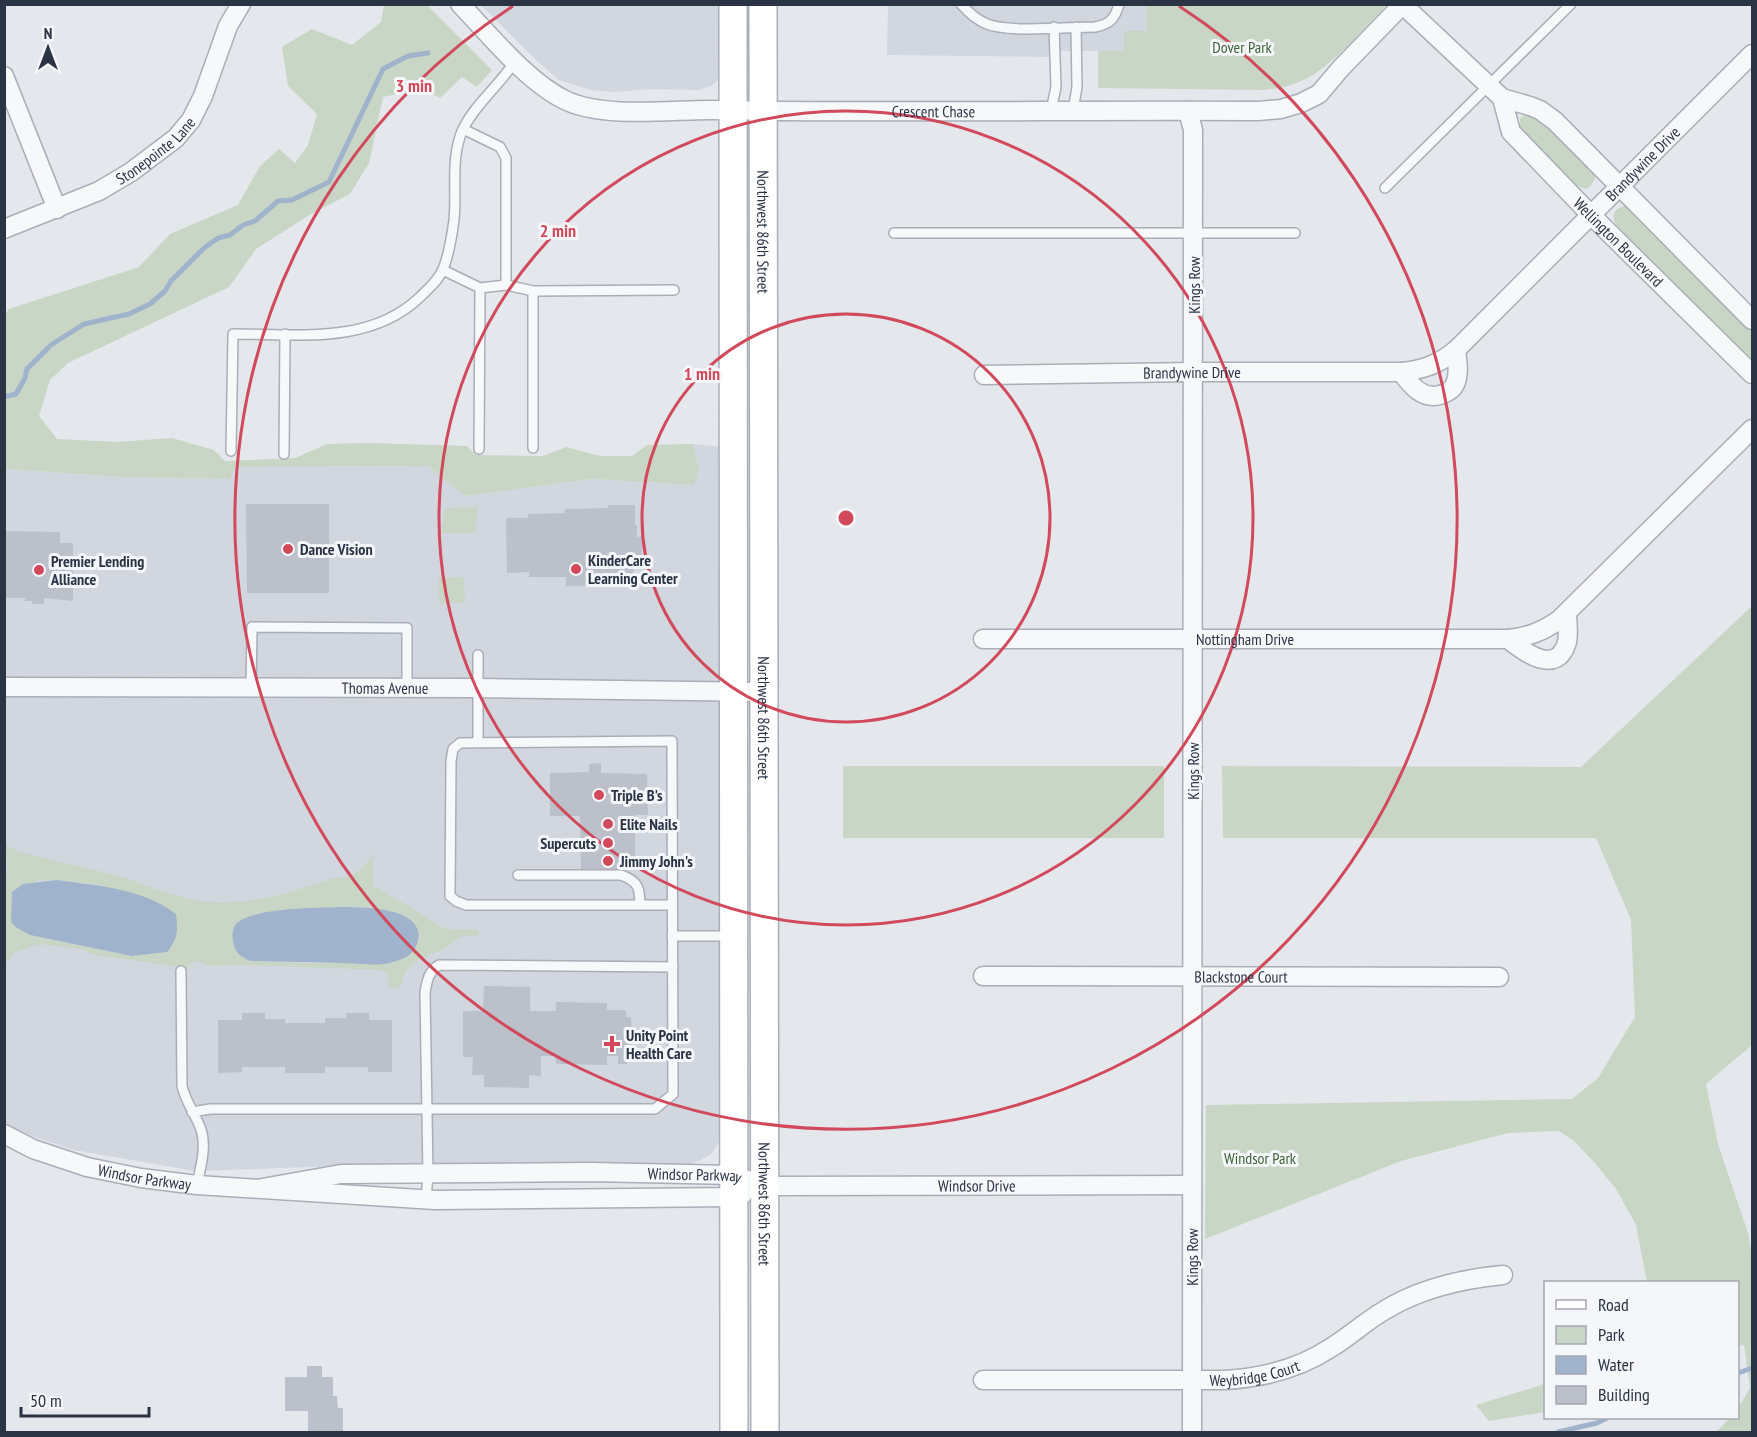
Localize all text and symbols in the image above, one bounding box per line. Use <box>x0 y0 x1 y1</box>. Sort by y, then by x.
north arrow <box>18 18 78 78</box>
text: N <box>44 23 52 43</box>
park label: Dover Park <box>1212 37 1273 57</box>
text: 3 min <box>396 74 432 97</box>
street label: Crescent Chase <box>892 101 975 121</box>
street label: Stonepointe Lane <box>112 113 199 189</box>
street label: Brandywine Drive <box>1601 122 1684 205</box>
street label: Northwest 86th Street <box>753 170 773 294</box>
street label: Wellington Boulevard <box>1569 193 1668 291</box>
text: 2 min <box>540 219 576 242</box>
street label: Kings Row <box>1184 256 1204 314</box>
text: 1 min <box>684 362 720 385</box>
street label: Brandywine Drive <box>1143 362 1241 383</box>
centre of rings <box>836 508 856 528</box>
place label: Dance Vision <box>300 539 373 559</box>
marker: Dance Vision <box>281 542 295 556</box>
place label: KinderCare Learning Center <box>588 550 678 588</box>
place label: Premier Lending Alliance <box>50 551 144 589</box>
marker: KinderCare Learning Center <box>569 562 583 576</box>
marker: Premier Lending Alliance <box>32 563 46 577</box>
street label: Nottingham Drive <box>1196 629 1294 649</box>
street label: Northwest 86th Street <box>754 656 774 780</box>
street label: Thomas Avenue <box>342 678 428 698</box>
street label: Kings Row <box>1183 742 1203 800</box>
place label: Triple B's <box>611 785 663 805</box>
marker: Triple B's <box>592 788 606 802</box>
place label: Elite Nails <box>620 814 678 834</box>
marker: Elite Nails <box>601 817 615 831</box>
place label: Supercuts <box>540 833 596 853</box>
marker: Supercuts <box>601 836 615 850</box>
place label: Jimmy John's <box>619 851 693 871</box>
marker: Jimmy John's <box>601 854 615 868</box>
street label: Blackstone Court <box>1194 966 1288 987</box>
place label: Unity Point Health Care <box>626 1025 692 1063</box>
marker: Unity Point Health Care <box>603 1035 621 1053</box>
street label: Northwest 86th Street <box>755 1142 775 1266</box>
park label: Windsor Park <box>1224 1148 1297 1168</box>
street label: Windsor Parkway <box>96 1159 192 1194</box>
street label: Windsor Parkway <box>648 1163 745 1187</box>
street label: Windsor Drive <box>938 1175 1016 1196</box>
street label: Kings Row <box>1182 1228 1202 1286</box>
legend <box>1544 1281 1739 1419</box>
text: Road <box>1598 1293 1629 1316</box>
text: Park <box>1598 1323 1625 1346</box>
text: Water <box>1598 1353 1634 1376</box>
street label: Weybridge Court <box>1209 1355 1303 1390</box>
scale bar <box>21 1380 148 1418</box>
text: Building <box>1598 1383 1650 1406</box>
text: 50 m <box>30 1389 62 1412</box>

